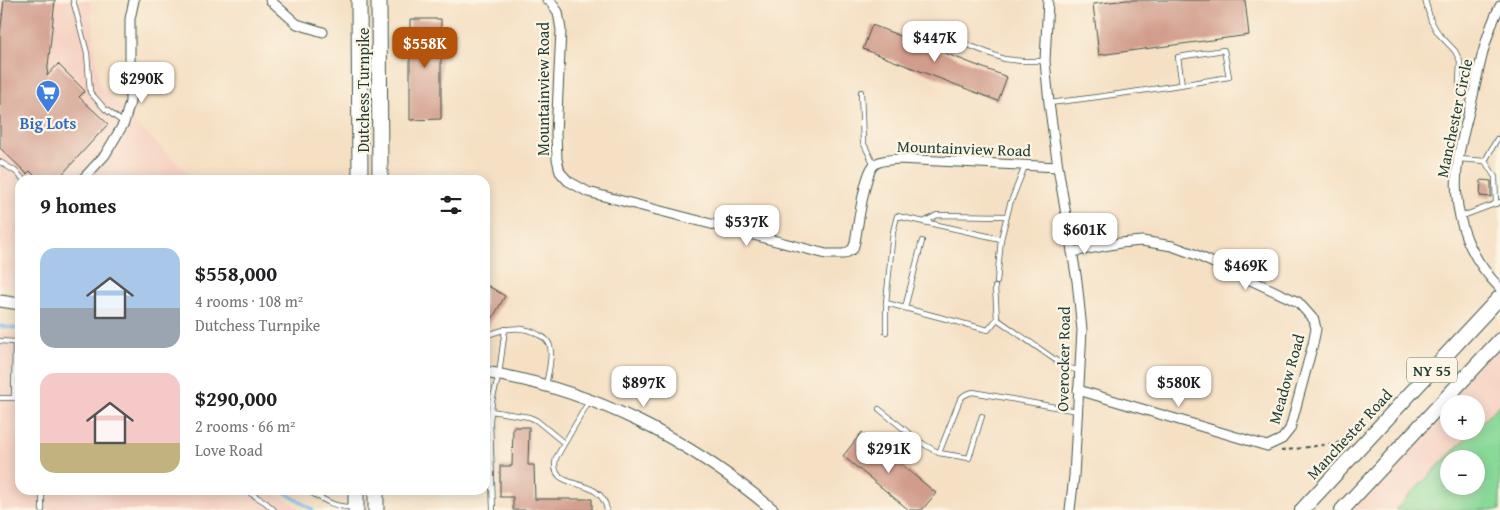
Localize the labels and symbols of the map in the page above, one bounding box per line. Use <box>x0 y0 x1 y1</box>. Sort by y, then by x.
pin: $447K <box>900 20 970 63</box>
street label: Mountainview Road <box>531 22 555 156</box>
street label: Dutchess Turnpike <box>351 27 375 153</box>
pin: $558K <box>390 27 460 69</box>
street label: Manchester Circle <box>1430 56 1478 180</box>
pin: $290K <box>107 62 177 104</box>
supermarket icon: Big Lots <box>35 79 61 113</box>
place label: Big Lots <box>20 111 76 135</box>
street label: Mountainview Road <box>897 134 1032 162</box>
pin: $537K <box>712 204 782 247</box>
pin: $601K <box>1050 212 1120 255</box>
pin: $469K <box>1211 248 1281 291</box>
street label: Overocker Road <box>1050 306 1076 412</box>
street label: Meadow Road <box>1262 331 1310 427</box>
road number: NY 55 <box>1407 358 1457 382</box>
pin: $897K <box>609 366 679 408</box>
pin: $580K <box>1144 366 1214 408</box>
street label: Manchester Road <box>1301 383 1398 485</box>
pin: $291K <box>854 432 924 474</box>

